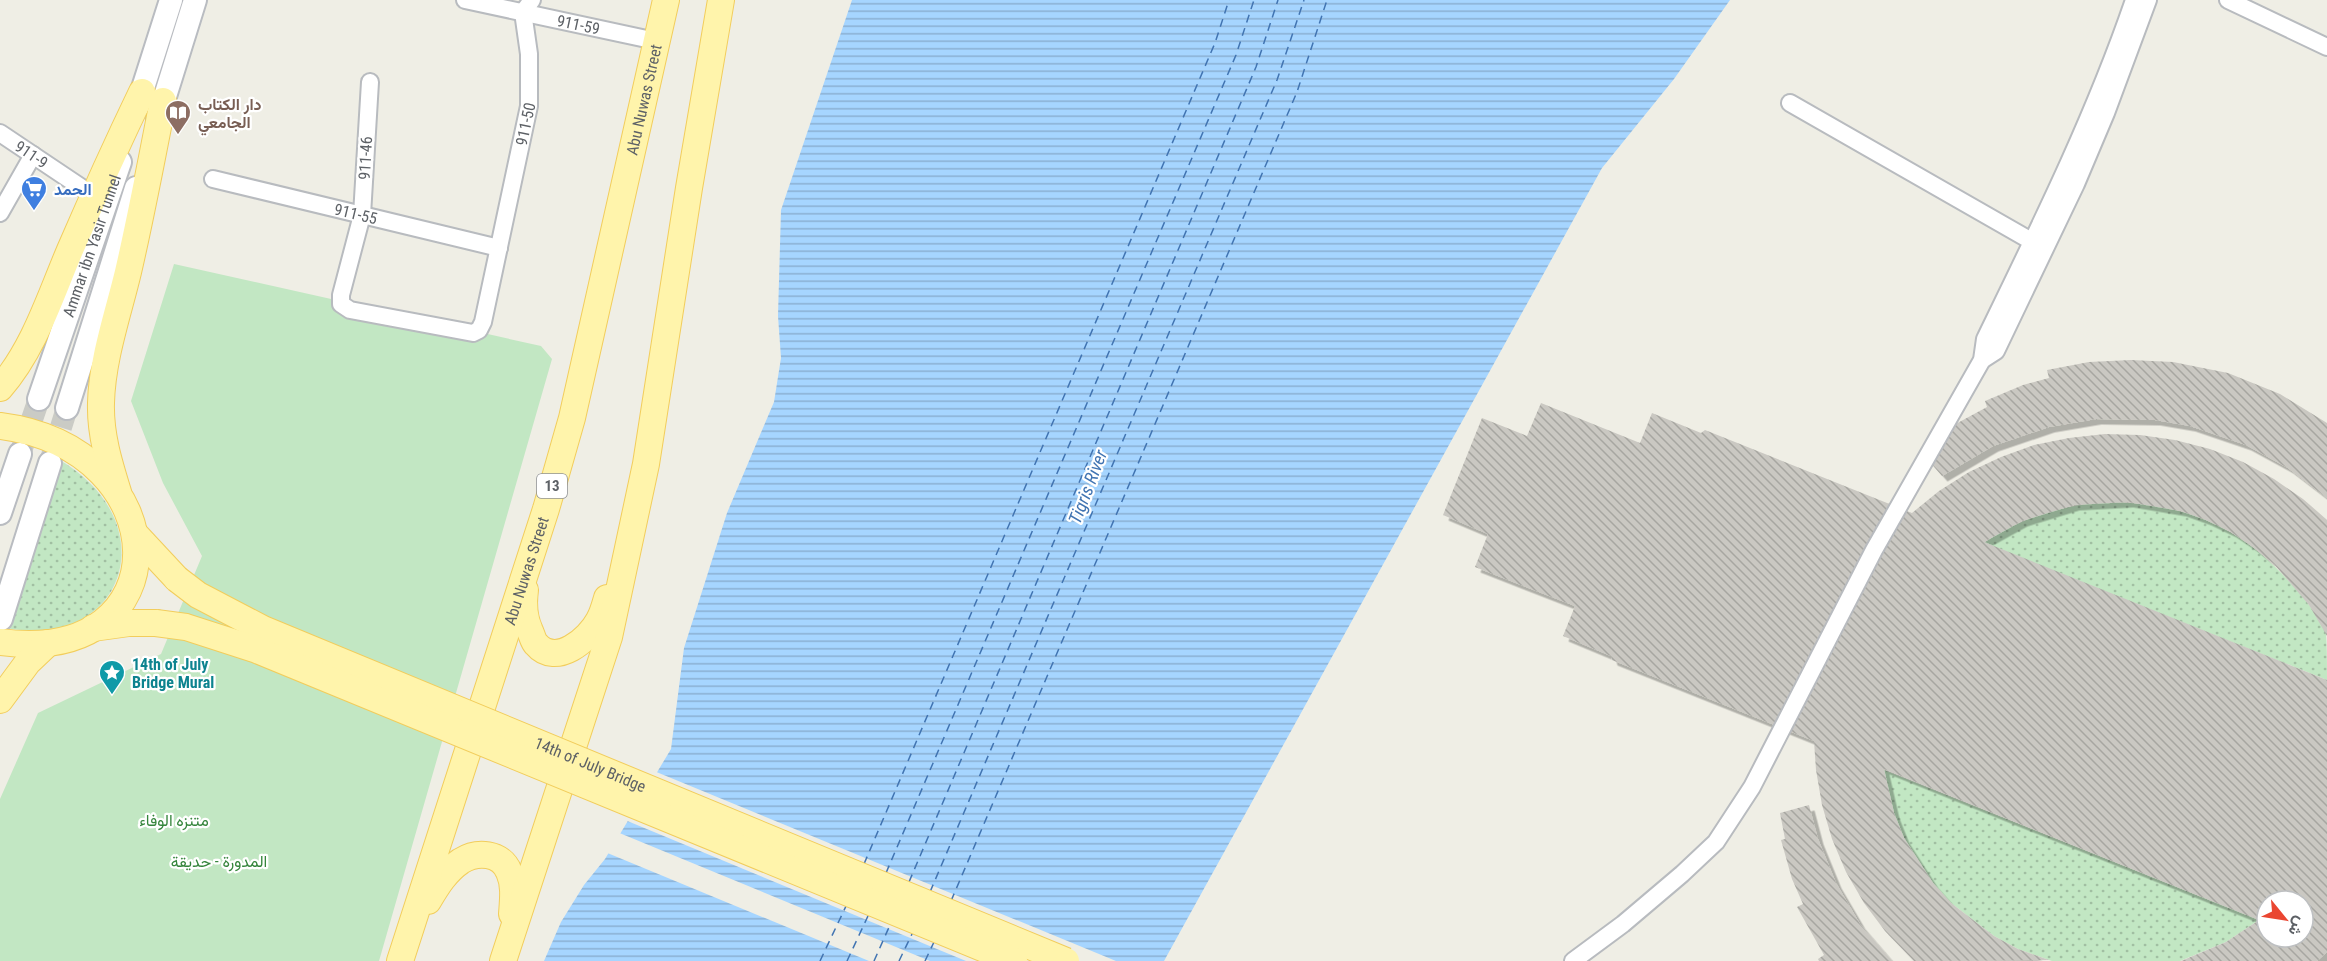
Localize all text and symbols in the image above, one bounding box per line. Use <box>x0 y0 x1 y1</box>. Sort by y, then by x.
street label: 911-59 <box>555 11 602 39</box>
street label: Abu Nuwas Street <box>622 42 666 157</box>
place label: دار الكتاب الجامعي <box>198 95 262 136</box>
library icon: دار الكتاب الجامعي <box>163 98 193 136</box>
street label: 911-50 <box>512 101 539 147</box>
street label: 911-46 <box>355 136 376 180</box>
street label: 911-9 <box>11 137 51 172</box>
street label: Ammar ibn Yasir Tunnel <box>59 172 125 320</box>
supermarket icon: الحمد <box>19 174 49 212</box>
place label: الحمد <box>54 180 92 199</box>
street label: 911-55 <box>332 200 379 228</box>
water label: Tigris River <box>1064 446 1111 527</box>
road number: 13 <box>537 474 567 498</box>
street label: Abu Nuwas Street <box>500 514 553 628</box>
place label: 14th of July Bridge Mural <box>132 655 214 692</box>
place icon: 14th of July Bridge Mural <box>97 658 127 696</box>
street label: 14th of July Bridge <box>532 733 649 796</box>
park label: متنزه الوفاء <box>139 811 209 831</box>
park label: المدورة - حديقة <box>171 852 267 872</box>
north arrow <box>2255 889 2315 949</box>
text: ش <box>2285 913 2311 939</box>

